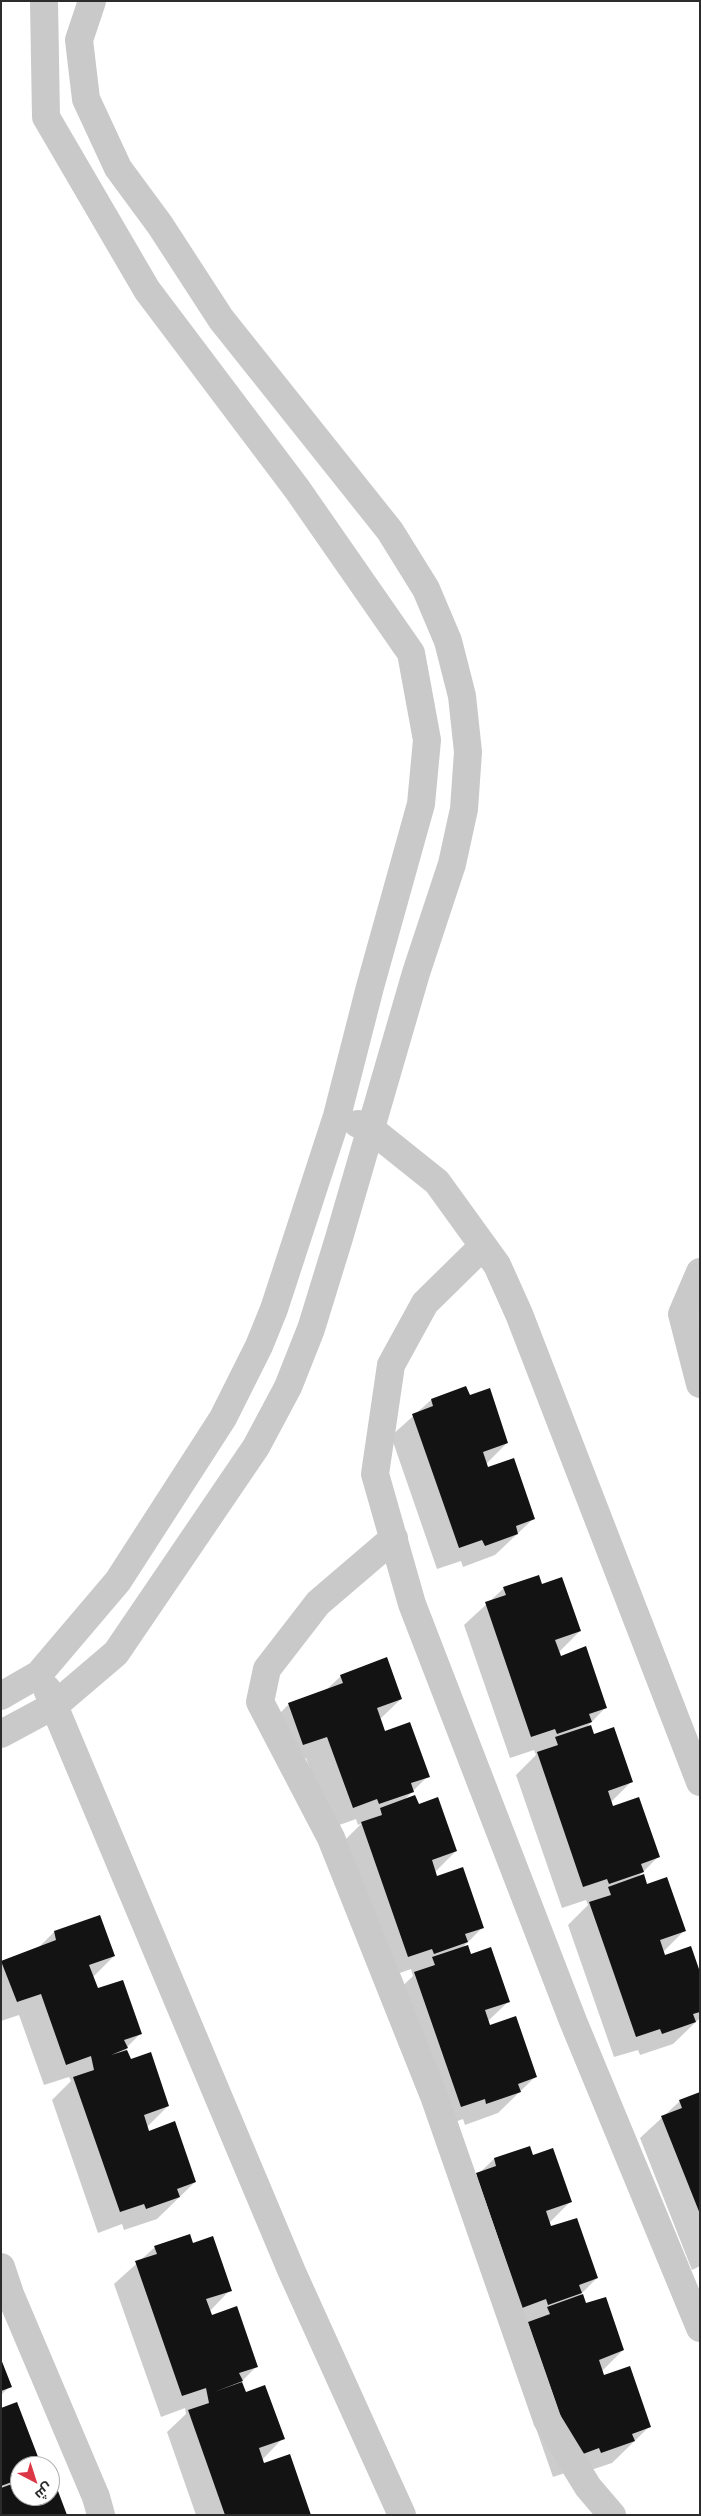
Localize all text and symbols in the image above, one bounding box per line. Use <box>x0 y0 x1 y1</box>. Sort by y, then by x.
north arrow <box>10 2456 60 2506</box>
text: ش <box>31 2478 57 2505</box>

